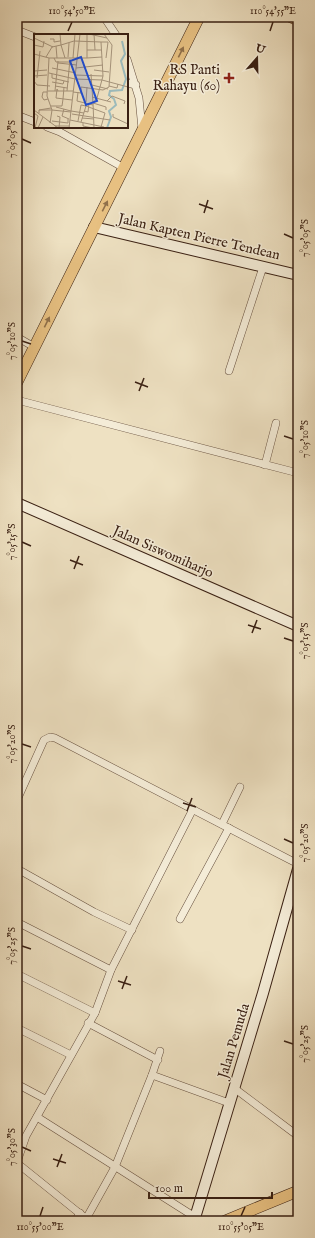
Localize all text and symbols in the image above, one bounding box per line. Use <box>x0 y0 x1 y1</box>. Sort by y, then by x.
text: 110°54'50"E <box>48 5 96 18</box>
text: 110°54'55"E <box>250 5 296 18</box>
inset map <box>34 34 128 128</box>
north arrow <box>237 38 277 78</box>
text: U <box>252 41 267 58</box>
one-way arrow <box>178 46 184 58</box>
place label: RS Panti Rahayu (60) <box>153 61 220 95</box>
marker: RS Panti Rahayu (60) <box>223 72 235 84</box>
text: 7°05'05"S <box>6 120 19 158</box>
one-way arrow <box>102 200 108 212</box>
street label: Jalan Kapten Pierre Tendean <box>114 209 282 265</box>
text: 7°05'05"S <box>299 219 312 257</box>
one-way arrow <box>44 316 50 328</box>
text: 7°05'10"S <box>6 322 19 360</box>
text: 7°05'10"S <box>299 420 312 458</box>
street label: Jalan Siswomiharjo <box>108 521 217 582</box>
text: 7°05'15"S <box>6 524 19 560</box>
text: 7°05'15"S <box>299 623 312 659</box>
text: 7°05'20"S <box>6 725 19 763</box>
text: 7°05'20"S <box>299 824 312 862</box>
text: 7°05'25"S <box>6 927 19 965</box>
street label: Jalan Pemuda <box>213 1000 254 1083</box>
text: 7°05'25"S <box>299 1025 312 1063</box>
text: 7°05'30"S <box>6 1128 19 1166</box>
scale bar <box>149 1174 272 1200</box>
text: 100 m <box>155 1181 183 1196</box>
text: 110°55'00"E <box>16 1221 64 1234</box>
text: 110°55'05"E <box>218 1221 264 1234</box>

